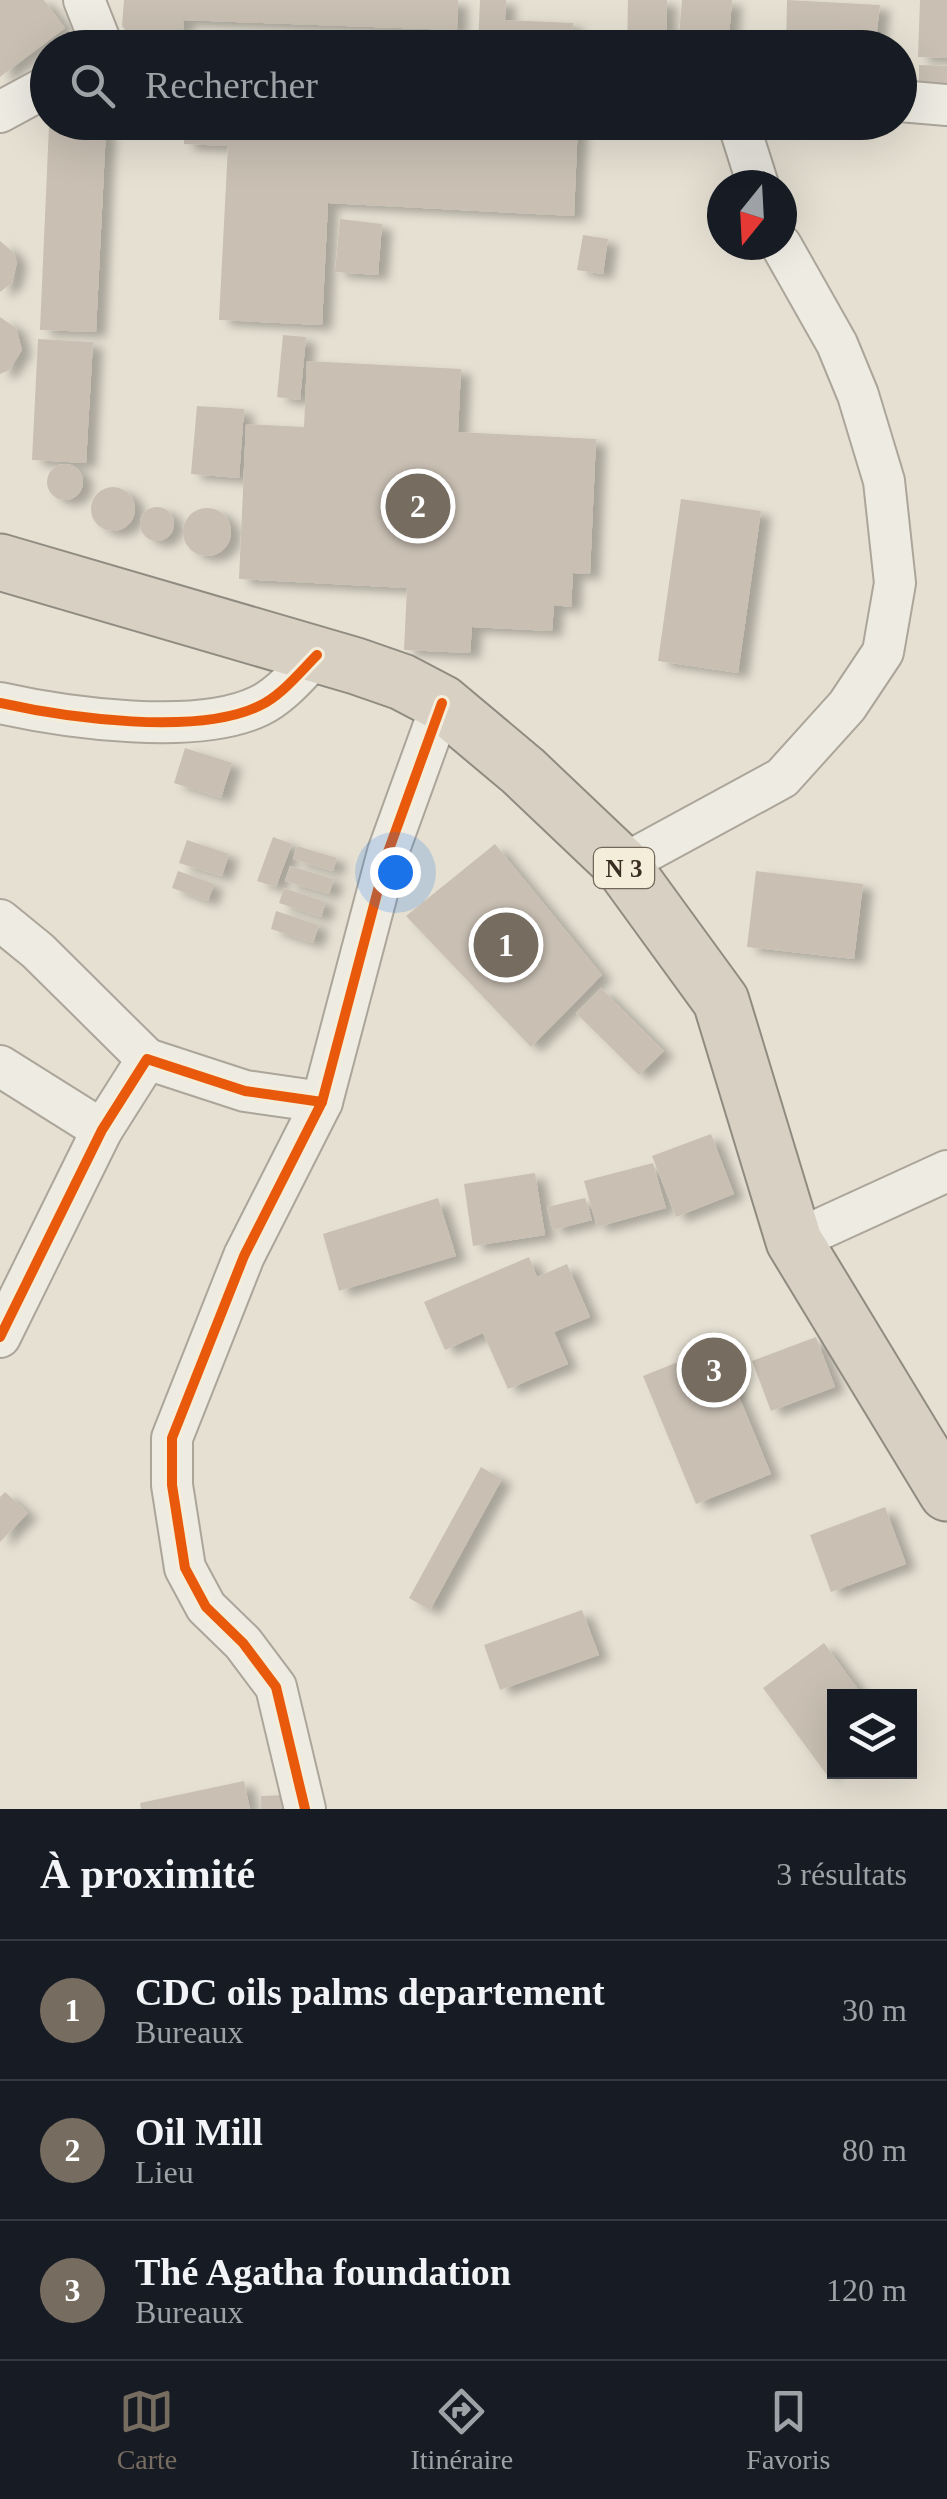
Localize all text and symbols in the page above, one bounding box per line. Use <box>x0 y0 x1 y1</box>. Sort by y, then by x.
search box <box>30 30 917 140</box>
icon: search <box>65 58 120 113</box>
text: Rechercher <box>145 64 318 106</box>
north arrow <box>707 170 797 260</box>
pin: 2 <box>386 468 450 544</box>
your location <box>370 847 421 898</box>
road number: N 3 <box>594 848 654 888</box>
pin: 1 <box>474 908 538 982</box>
pin: 3 <box>682 1332 746 1408</box>
map controls <box>827 1689 917 1779</box>
button: layers <box>827 1689 917 1779</box>
text: À proximité <box>40 1851 255 1897</box>
text: 3 résultats <box>776 1856 907 1892</box>
text: CDC oils palms departement <box>135 1971 605 2013</box>
text: 1 <box>65 1992 81 2028</box>
text: 30 m <box>842 1992 907 2028</box>
text: Bureaux <box>135 2014 243 2050</box>
text: Oil Mill <box>135 2111 263 2153</box>
text: 2 <box>65 2132 81 2168</box>
text: 80 m <box>842 2132 907 2168</box>
text: Lieu <box>135 2154 194 2190</box>
text: Thé Agatha foundation <box>135 2251 511 2293</box>
text: 3 <box>65 2272 81 2308</box>
text: 120 m <box>826 2272 907 2308</box>
text: Bureaux <box>135 2294 243 2330</box>
tab: Carte <box>117 2384 177 2476</box>
tab: Itinéraire <box>411 2384 513 2476</box>
tab: Favoris <box>746 2384 830 2476</box>

